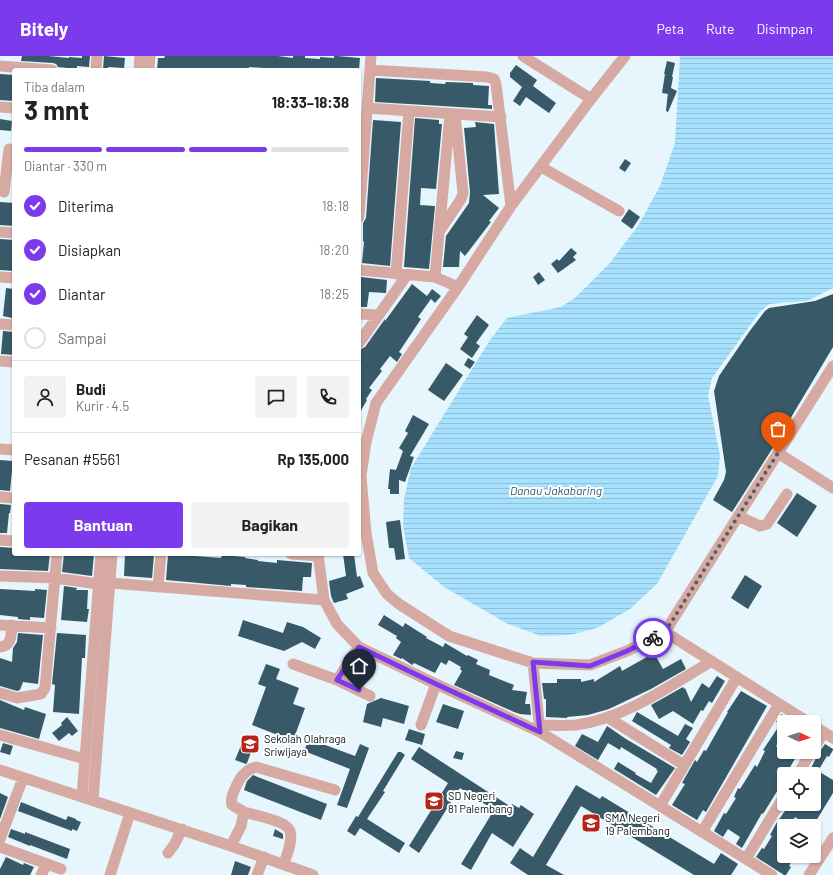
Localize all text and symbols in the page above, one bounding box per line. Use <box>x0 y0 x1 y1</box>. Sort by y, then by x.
text: Bitely <box>20 17 68 40</box>
text: Peta <box>656 20 684 37</box>
text: Rute <box>706 20 734 37</box>
text: Disimpan <box>756 20 813 37</box>
text: Tiba dalam <box>24 79 85 95</box>
text: 18:33–18:38 <box>272 93 349 111</box>
text: 3 mnt <box>24 94 89 125</box>
text: Diantar · 330 m <box>24 158 107 174</box>
icon: check <box>24 195 46 217</box>
text: Diterima <box>58 197 114 215</box>
text: 18:18 <box>322 198 349 214</box>
icon: check <box>24 239 46 261</box>
text: Disiapkan <box>58 241 121 259</box>
text: 18:20 <box>319 242 349 258</box>
icon: check <box>24 283 46 305</box>
text: Diantar <box>58 285 105 303</box>
text: 18:25 <box>320 286 349 302</box>
text: Sampai <box>58 329 107 347</box>
button: person <box>24 376 66 418</box>
button: chat <box>255 376 297 418</box>
button: phone <box>307 376 349 418</box>
text: Budi <box>76 380 106 398</box>
text: Kurir · 4.5 <box>76 398 129 414</box>
pin <box>761 412 795 453</box>
icon: bag <box>767 418 789 440</box>
text: Pesanan #5561 <box>24 450 120 468</box>
text: Rp 135,000 <box>278 450 349 468</box>
water label: Danau Jakabaring <box>510 483 602 497</box>
button: Bantuan <box>24 502 183 548</box>
button: Bagikan <box>191 502 349 548</box>
courier <box>633 618 673 658</box>
icon: bike <box>642 627 664 649</box>
pin <box>342 649 376 690</box>
icon: home <box>348 655 370 677</box>
north arrow <box>777 715 821 759</box>
map controls <box>777 715 821 863</box>
place label: Sekolah Olahraga Sriwijaya <box>264 732 346 758</box>
school or university icon: Sekolah Olahraga Sriwijaya <box>239 733 261 755</box>
button: locate <box>777 767 821 811</box>
place label: SD Negeri 81 Palembang <box>448 789 513 815</box>
school or university icon: SD Negeri 81 Palembang <box>423 790 445 812</box>
place label: SMA Negeri 19 Palembang <box>605 811 670 837</box>
school or university icon: SMA Negeri 19 Palembang <box>580 812 602 834</box>
button: layers <box>777 819 821 863</box>

